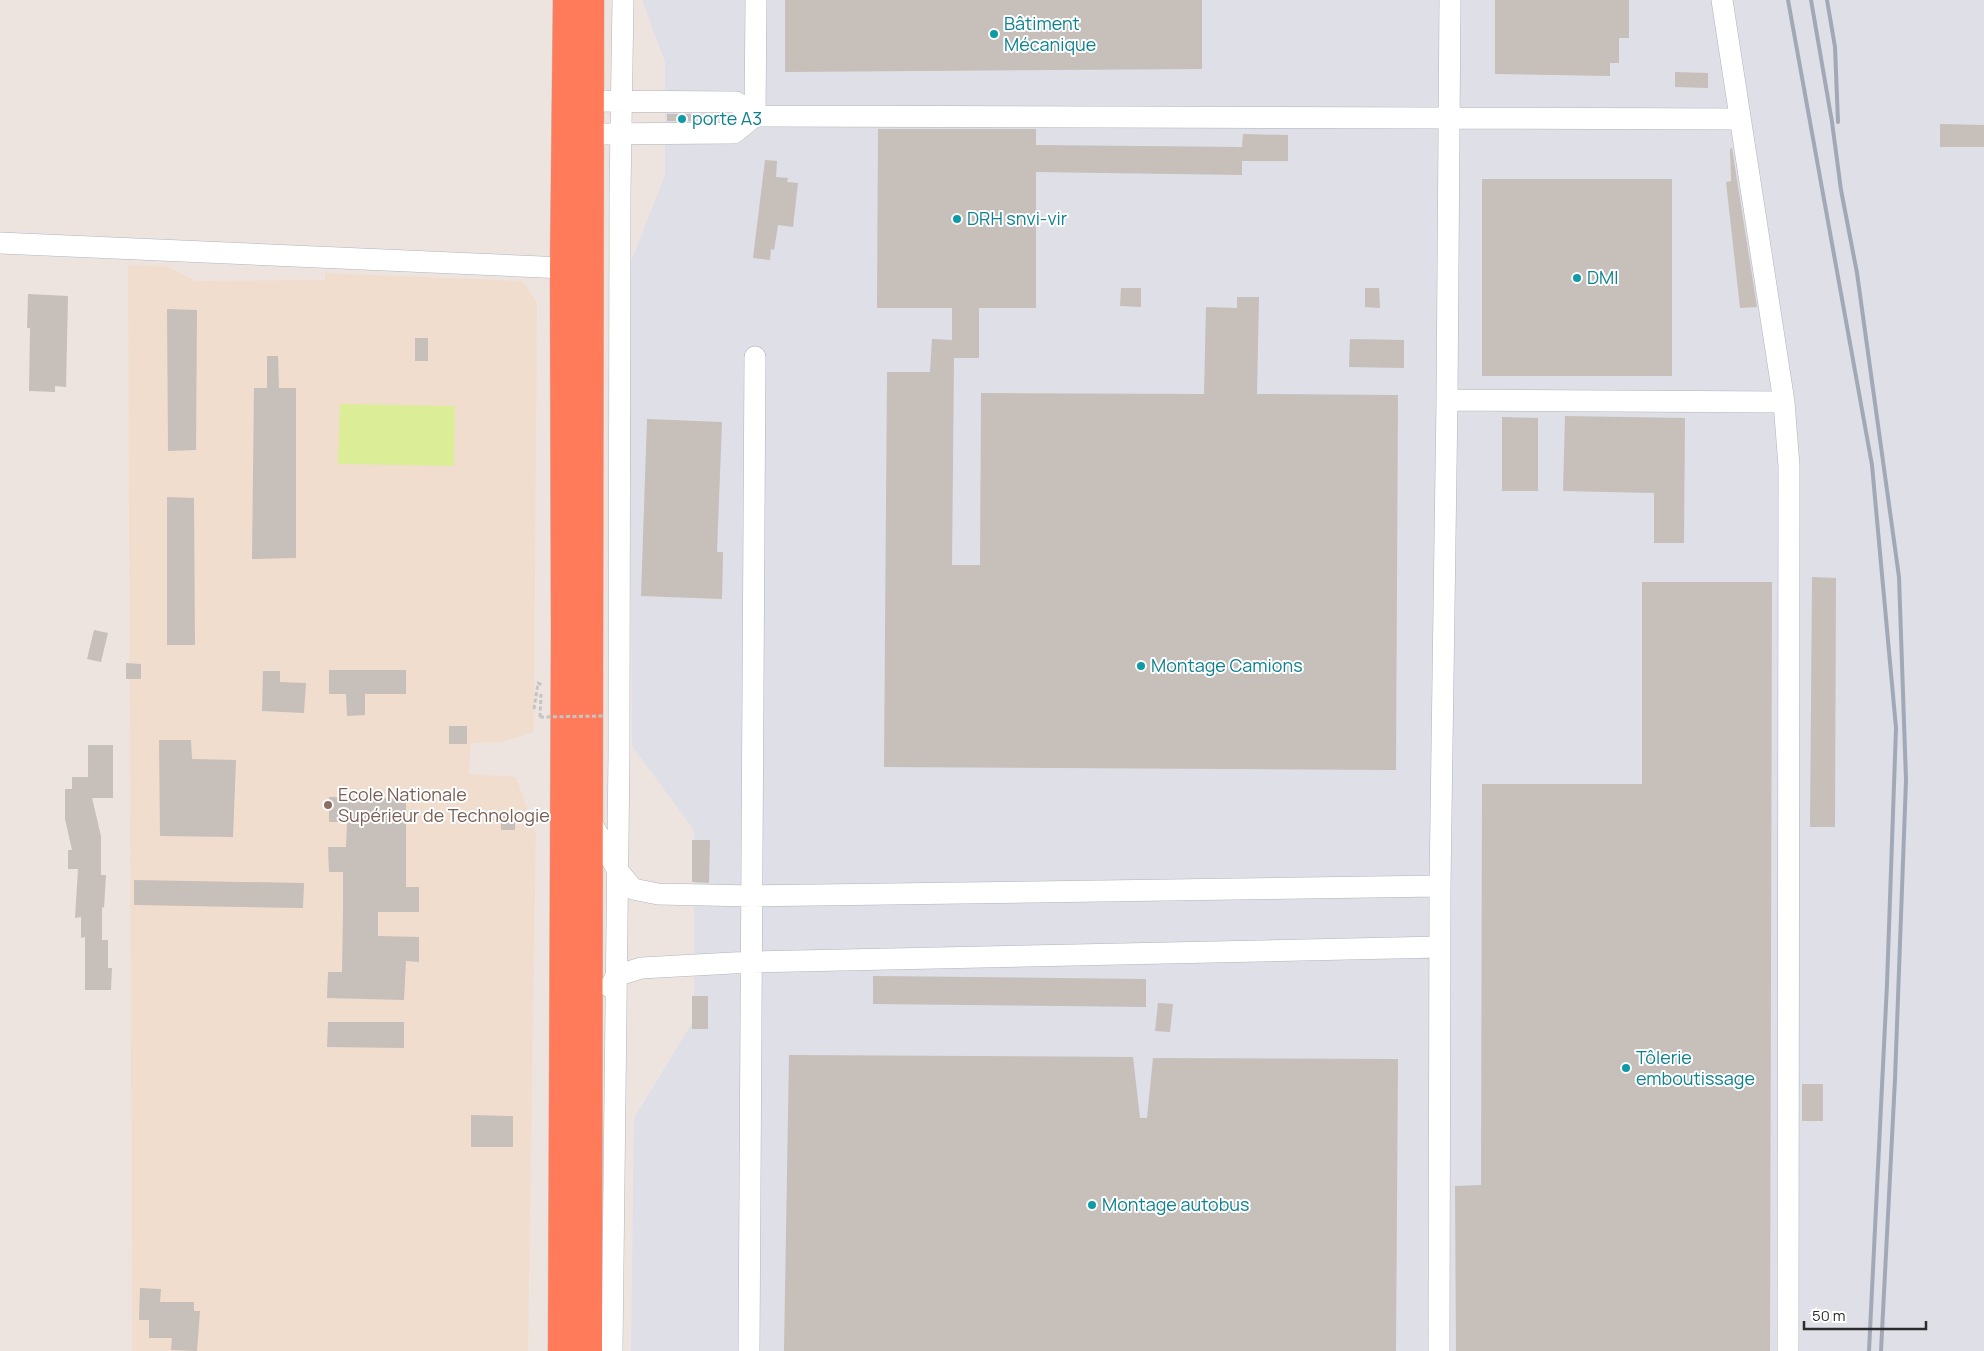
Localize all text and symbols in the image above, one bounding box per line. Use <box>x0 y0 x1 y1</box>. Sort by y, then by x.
place label: Bâtiment Mécanique <box>1004 11 1096 56</box>
marker: Bâtiment Mécanique <box>988 28 1000 40</box>
place label: porte A3 <box>692 106 762 130</box>
marker: porte A3 <box>676 113 688 125</box>
place label: DRH snvi-vir <box>967 206 1068 230</box>
marker: DRH snvi-vir <box>951 213 963 225</box>
place label: DMI <box>1587 265 1618 289</box>
marker: DMI <box>1571 272 1583 284</box>
place label: Montage Camions <box>1151 653 1303 677</box>
marker: Montage Camions <box>1135 660 1147 672</box>
place label: Ecole Nationale Supérieur de Technologie <box>338 782 550 827</box>
marker: Ecole Nationale Supérieur de Technologie <box>322 799 334 811</box>
place label: Tôlerie emboutissage <box>1636 1045 1755 1090</box>
marker: Tôlerie emboutissage <box>1620 1062 1632 1074</box>
place label: Montage autobus <box>1102 1192 1249 1216</box>
marker: Montage autobus <box>1086 1199 1098 1211</box>
scale bar <box>1804 1298 1926 1330</box>
text: 50 m <box>1812 1305 1846 1326</box>

